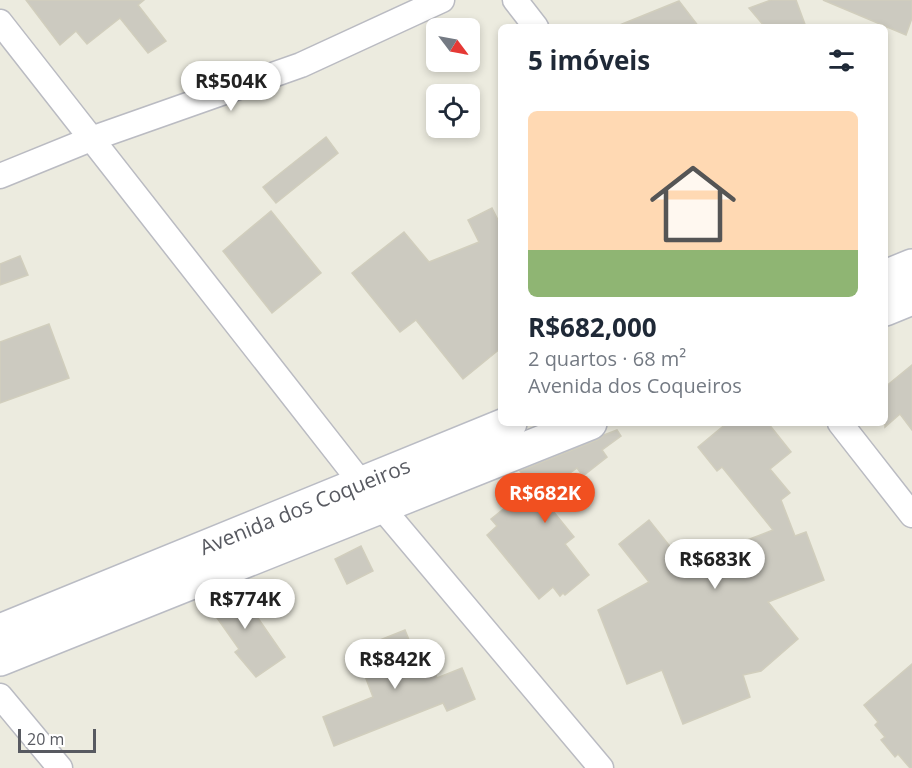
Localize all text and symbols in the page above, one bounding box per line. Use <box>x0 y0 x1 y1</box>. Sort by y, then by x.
north arrow <box>426 18 480 72</box>
map controls <box>426 18 480 138</box>
text: 5 imóveis <box>528 42 650 78</box>
icon: filters <box>825 44 858 77</box>
pin: R$504K <box>182 61 280 112</box>
text: R$504K <box>195 67 267 94</box>
button: locate <box>426 84 480 138</box>
icon: home <box>639 150 747 258</box>
text: R$682,000 <box>528 309 657 345</box>
text: 2 quartos · 68 m² <box>528 345 686 372</box>
text: Avenida dos Coqueiros <box>528 372 742 399</box>
street label: Avenida dos Coqueiros <box>195 451 414 561</box>
pin: R$682K <box>496 473 594 524</box>
text: R$682K <box>509 479 581 506</box>
pin: R$683K <box>666 539 764 590</box>
text: R$683K <box>679 545 751 572</box>
pin: R$774K <box>196 579 294 630</box>
text: R$774K <box>209 585 281 612</box>
pin: R$842K <box>346 639 444 690</box>
text: R$842K <box>359 645 431 672</box>
scale bar <box>18 726 96 754</box>
text: 20 m <box>27 728 64 750</box>

